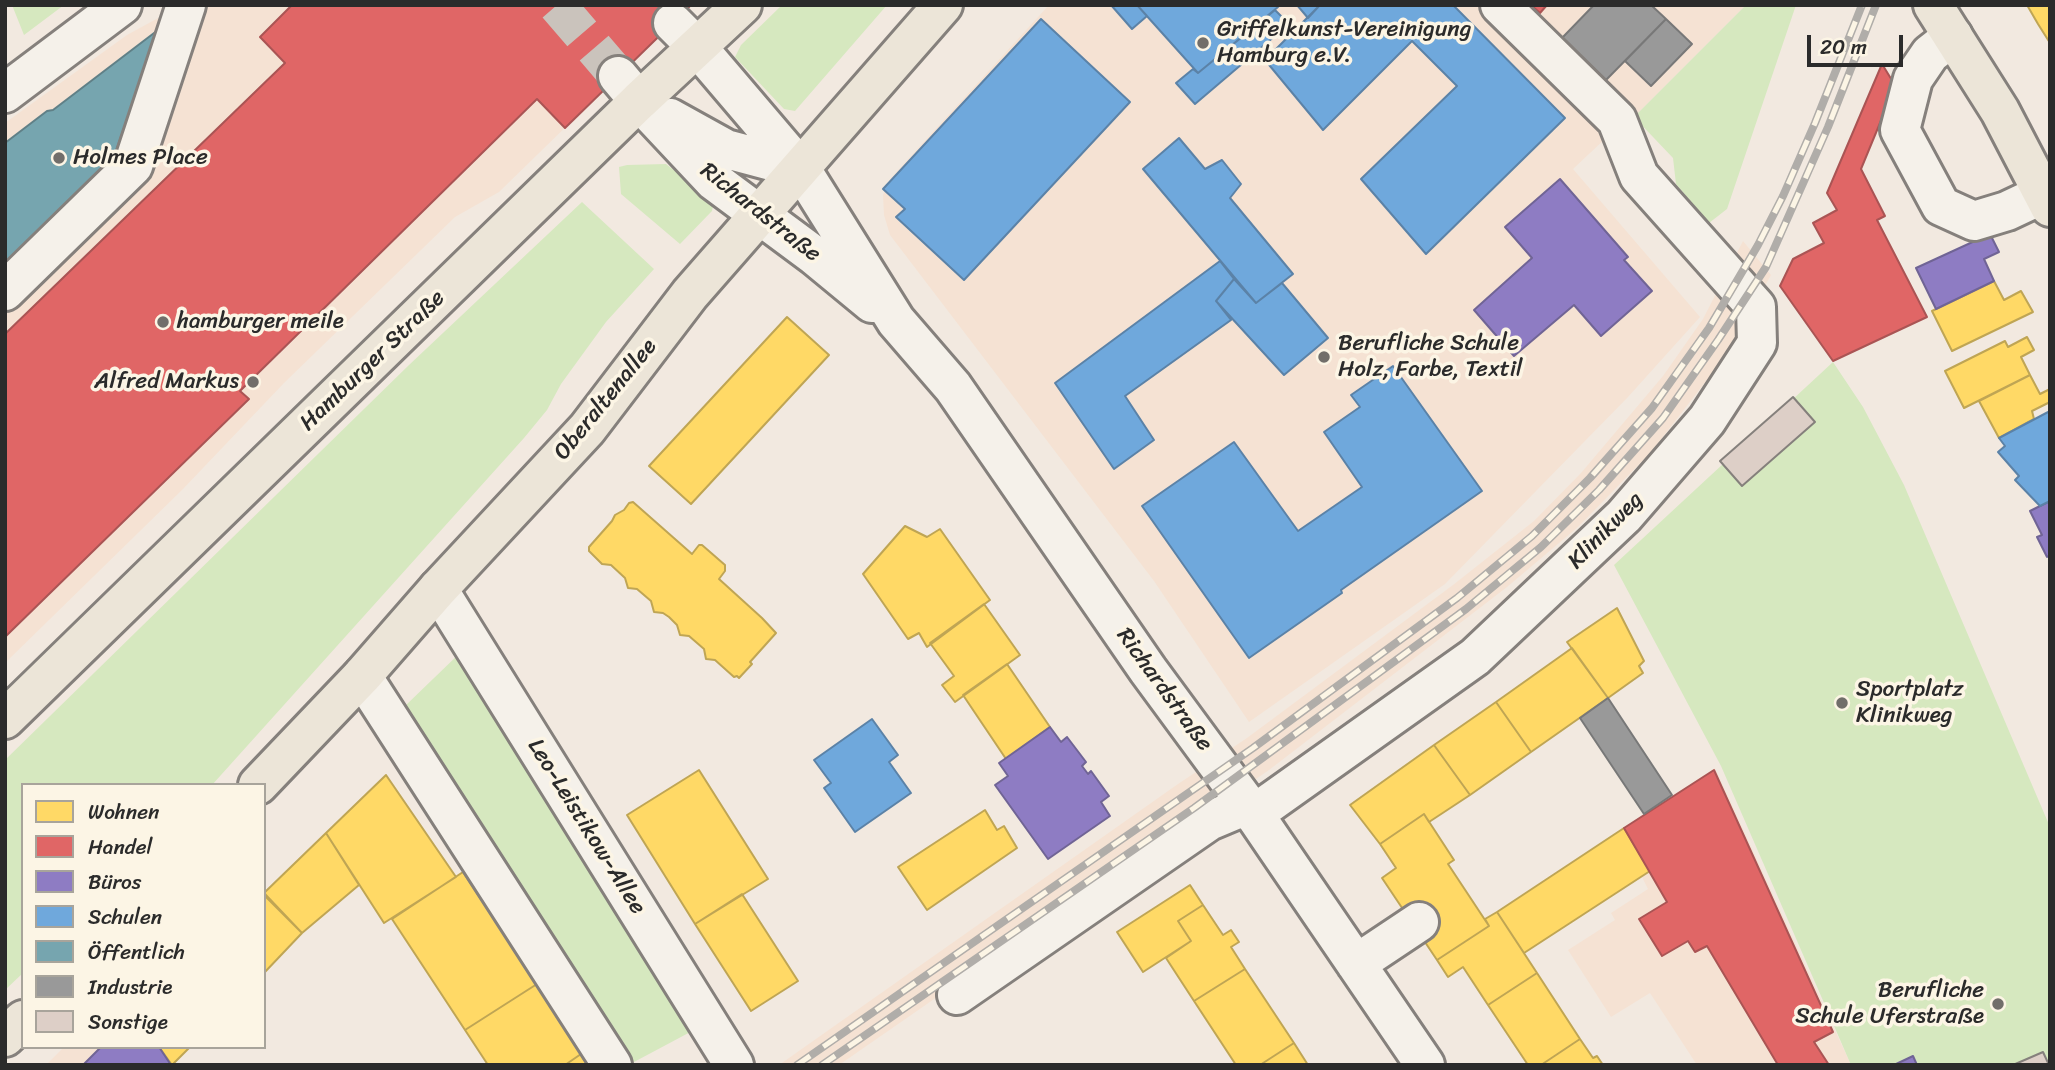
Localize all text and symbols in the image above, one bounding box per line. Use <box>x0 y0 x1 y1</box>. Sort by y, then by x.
place label: Griffelkunst-Vereinigung Hamburg e.V. <box>1217 16 1471 70</box>
scale bar <box>1810 21 1906 65</box>
text: 20 m <box>1820 28 1867 66</box>
marker: Griffelkunst-Vereinigung Hamburg e.V. <box>1195 35 1211 51</box>
place label: Holmes Place <box>73 144 208 172</box>
marker: Holmes Place <box>51 150 67 166</box>
street label: Richardstraße <box>694 157 826 269</box>
street label: Hamburger Straße <box>295 285 451 437</box>
place label: hamburger meile <box>177 308 344 336</box>
marker: hamburger meile <box>155 314 171 330</box>
place label: Berufliche Schule Holz, Farbe, Textil <box>1338 330 1523 384</box>
street label: Oberaltenallee <box>549 334 663 466</box>
marker: Berufliche Schule Holz, Farbe, Textil <box>1316 349 1332 365</box>
place label: Alfred Markus <box>94 368 239 396</box>
marker: Alfred Markus <box>245 374 261 390</box>
street label: Klinikweg <box>1563 487 1649 575</box>
street label: Richardstraße <box>1110 623 1218 757</box>
place label: Sportplatz Klinikweg <box>1856 676 1963 730</box>
marker: Sportplatz Klinikweg <box>1834 695 1850 711</box>
street label: Leo-Leistikow-Allee <box>521 734 651 920</box>
legend <box>21 783 266 1049</box>
text: Wohnen <box>88 793 159 831</box>
text: Handel <box>88 828 153 866</box>
text: Büros <box>88 863 141 901</box>
text: Schulen <box>88 898 162 936</box>
text: Öffentlich <box>88 933 185 971</box>
text: Industrie <box>88 968 172 1006</box>
place label: Berufliche Schule Uferstraße <box>1795 977 1984 1031</box>
marker: Berufliche Schule Uferstraße <box>1990 996 2006 1012</box>
text: Sonstige <box>88 1003 168 1041</box>

